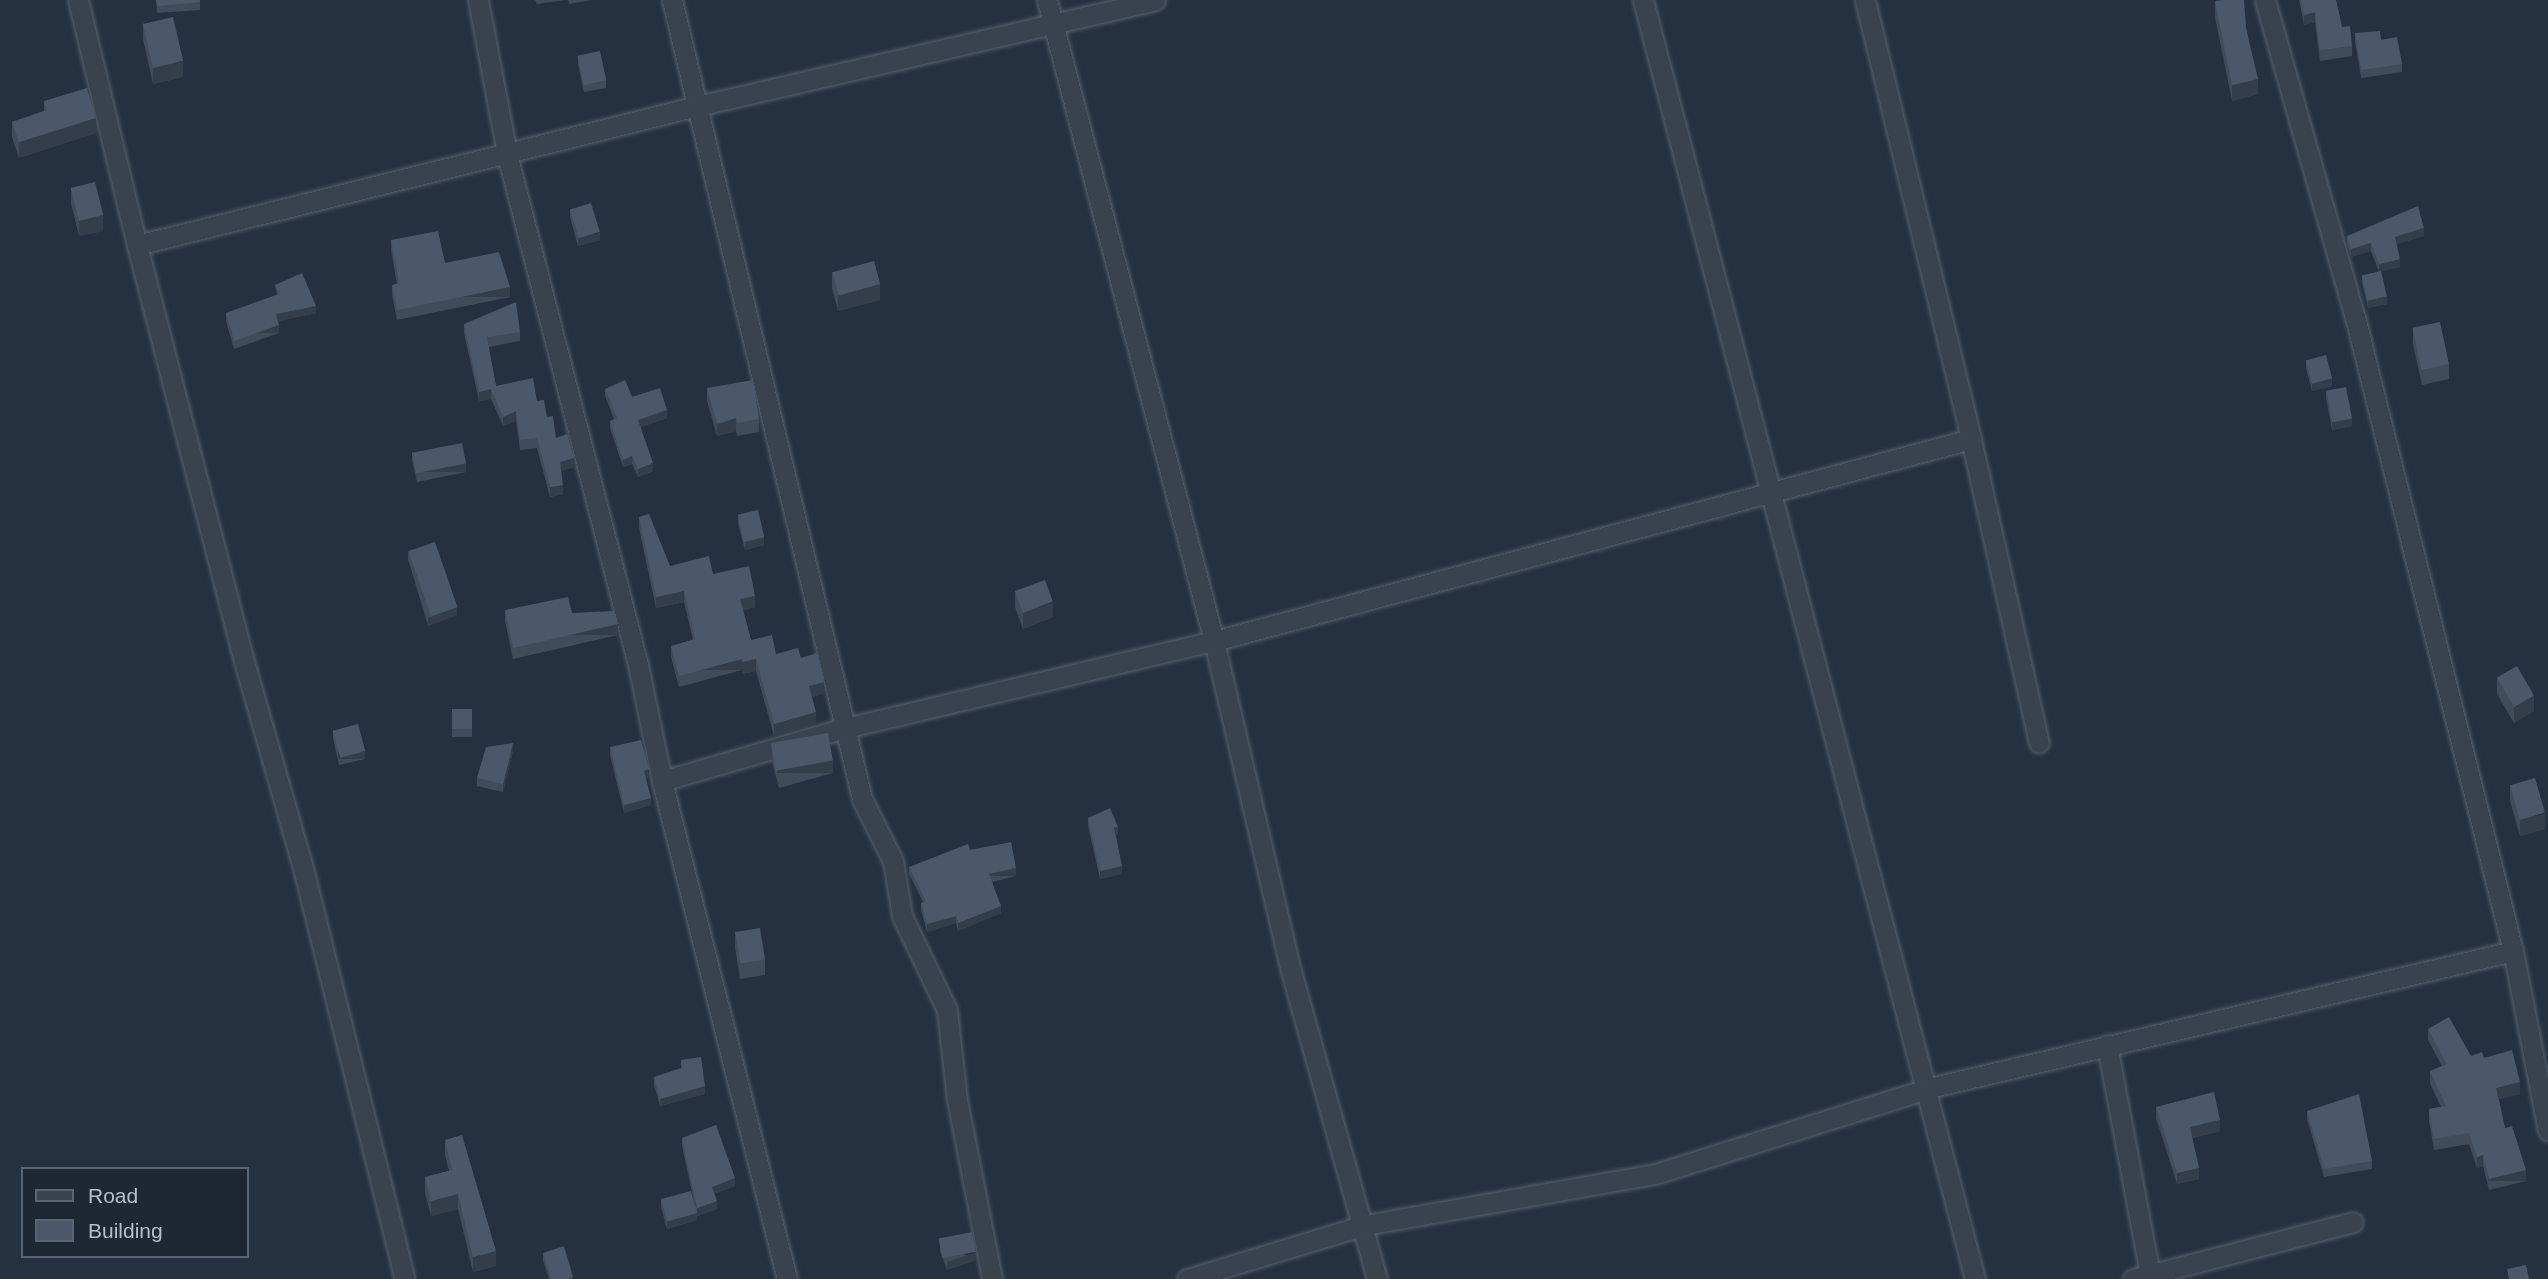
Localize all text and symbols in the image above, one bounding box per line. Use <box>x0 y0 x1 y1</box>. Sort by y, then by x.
legend <box>21 1167 248 1258</box>
text: Road <box>88 1184 138 1207</box>
text: Building <box>88 1219 163 1242</box>

